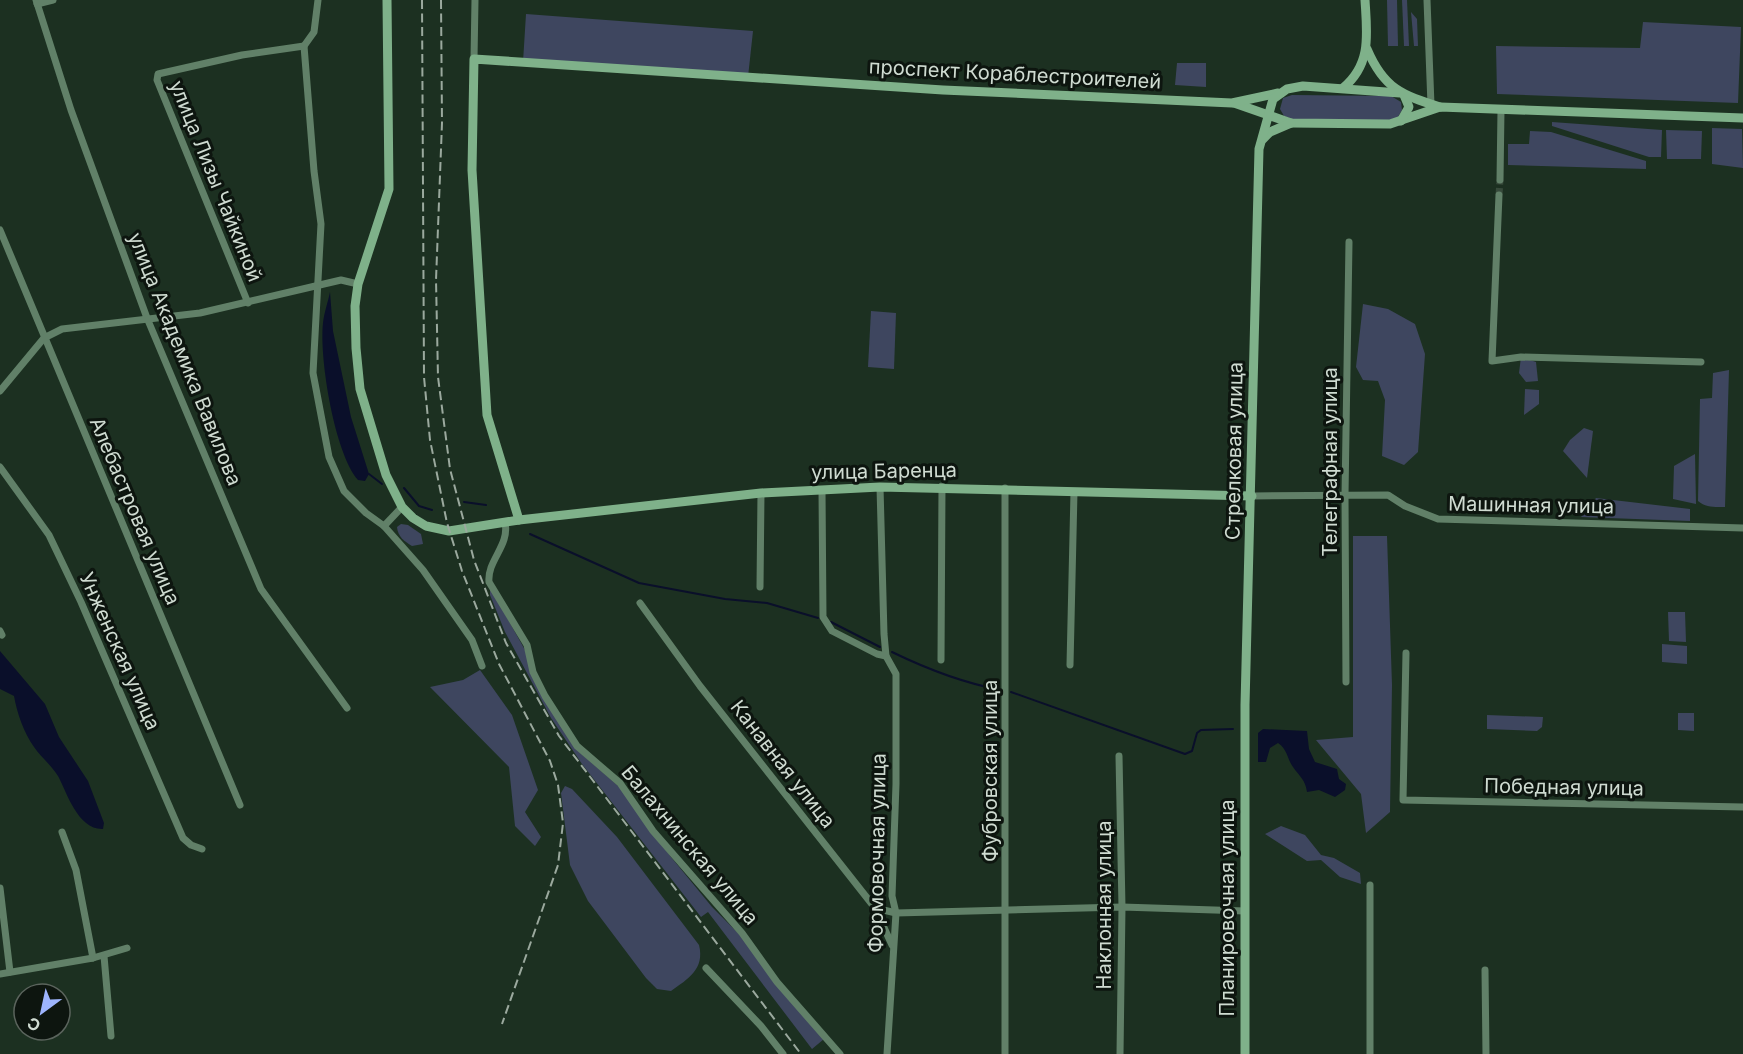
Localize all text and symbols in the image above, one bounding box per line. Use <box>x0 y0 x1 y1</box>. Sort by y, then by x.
street label: проспект Кораблестроителей <box>868 54 1162 94</box>
street label: улица Лизы Чайкиной <box>165 77 267 285</box>
street label: улица Академика Вавилова <box>123 229 247 489</box>
street label: Стрелковая улица <box>1220 362 1248 540</box>
street label: Телеграфная улица <box>1318 367 1342 557</box>
street label: Алебастровая улица <box>85 414 185 608</box>
street label: улица Баренца <box>811 458 957 484</box>
street label: Машинная улица <box>1448 492 1614 518</box>
street label: Унженская улица <box>74 569 166 733</box>
street label: Фубровская улица <box>978 680 1002 862</box>
street label: Канавная улица <box>726 695 840 833</box>
street label: Формовочная улица <box>863 753 891 953</box>
street label: Балахнинская улица <box>616 761 764 929</box>
street label: Победная улица <box>1484 774 1644 800</box>
street label: Планировочная улица <box>1215 799 1239 1017</box>
street label: Наклонная улица <box>1092 821 1116 989</box>
north arrow <box>12 982 72 1042</box>
text: С <box>23 1013 44 1036</box>

